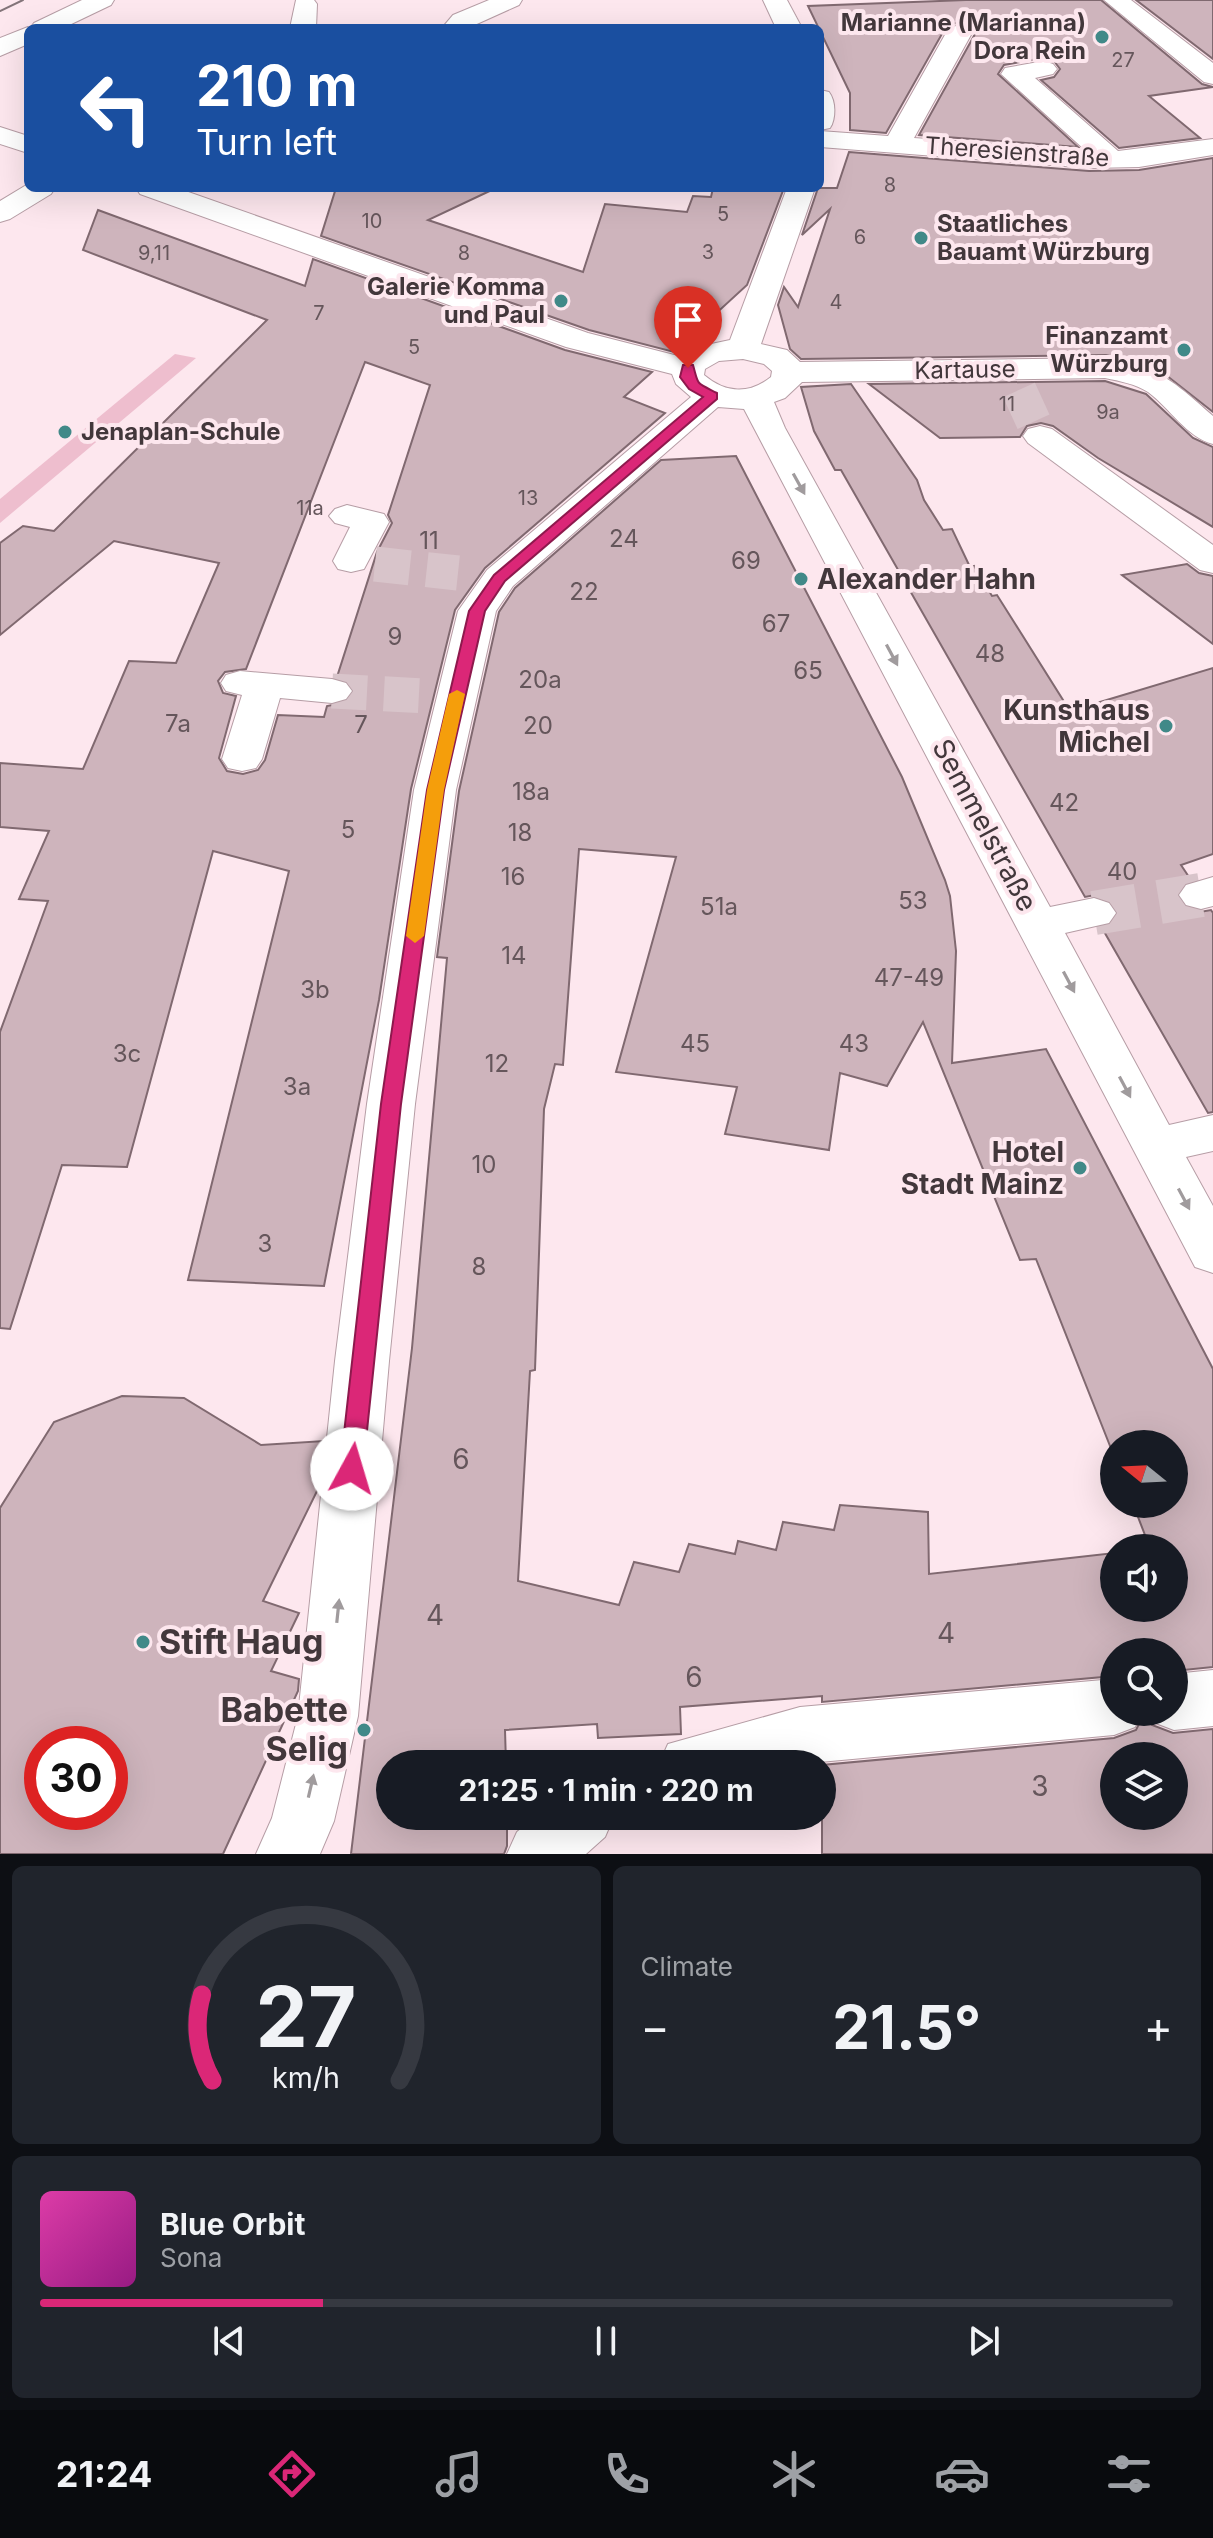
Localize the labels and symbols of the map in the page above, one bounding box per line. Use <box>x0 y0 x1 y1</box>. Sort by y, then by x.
place label: Marianne (Marianna) Dora Rein <box>841 8 1086 65</box>
marker: Marianne (Marianna) Dora Rein <box>1093 28 1111 46</box>
house number: 27 <box>1111 48 1135 72</box>
street label: Theresienstraße <box>924 131 1110 172</box>
house number: 8 <box>884 173 896 197</box>
house number: 5 <box>717 202 729 226</box>
house number: 10 <box>362 209 382 233</box>
place label: Staatliches Bauamt Würzburg <box>937 209 1150 266</box>
house number: 6 <box>854 225 866 249</box>
marker: Staatliches Bauamt Würzburg <box>912 229 930 247</box>
house number: 3 <box>702 240 714 264</box>
house number: 9,11 <box>138 241 170 265</box>
house number: 8 <box>458 241 470 265</box>
place label: Galerie Komma und Paul <box>367 272 545 329</box>
pin <box>654 286 722 368</box>
house number: 4 <box>830 290 842 314</box>
marker: Galerie Komma und Paul <box>552 292 570 310</box>
house number: 7 <box>313 301 325 325</box>
place label: Finanzamt Würzburg <box>1045 321 1168 378</box>
house number: 5 <box>408 335 420 359</box>
marker: Finanzamt Würzburg <box>1175 341 1193 359</box>
street label: Kartause <box>914 354 1016 385</box>
house number: 11 <box>999 392 1015 416</box>
house number: 9a <box>1096 400 1120 424</box>
place label: Jenaplan-Schule <box>81 417 280 446</box>
marker: Jenaplan-Schule <box>56 423 74 441</box>
one-way arrow <box>792 473 806 495</box>
house number: 13 <box>518 486 538 510</box>
house number: 11a <box>296 496 324 520</box>
house number: 24 <box>609 524 639 553</box>
house number: 11 <box>419 526 439 555</box>
house number: 69 <box>731 546 761 575</box>
place label: Alexander Hahn <box>817 562 1036 596</box>
marker: Alexander Hahn <box>792 570 810 588</box>
house number: 22 <box>569 577 599 606</box>
house number: 67 <box>762 609 790 638</box>
house number: 9 <box>388 622 402 651</box>
house number: 48 <box>975 639 1005 668</box>
one-way arrow <box>886 643 899 666</box>
house number: 65 <box>793 656 823 685</box>
house number: 20a <box>518 665 562 694</box>
place label: Kunsthaus Michel <box>1003 693 1150 759</box>
house number: 7a <box>165 709 191 738</box>
house number: 7 <box>354 710 368 739</box>
house number: 20 <box>523 711 553 740</box>
marker: Kunsthaus Michel <box>1157 717 1175 735</box>
street label: Semmelstraße <box>925 733 1045 917</box>
house number: 18a <box>512 777 550 806</box>
house number: 42 <box>1049 788 1079 817</box>
house number: 5 <box>341 815 355 844</box>
house number: 18 <box>508 818 532 847</box>
house number: 40 <box>1107 857 1137 886</box>
house number: 16 <box>501 862 525 891</box>
house number: 53 <box>898 886 928 915</box>
house number: 51a <box>700 892 738 921</box>
house number: 14 <box>501 941 527 970</box>
house number: 47-49 <box>874 963 944 992</box>
one-way arrow <box>1062 971 1076 993</box>
house number: 3b <box>300 975 330 1004</box>
house number: 45 <box>680 1029 710 1058</box>
house number: 43 <box>839 1029 869 1058</box>
house number: 3c <box>113 1039 141 1068</box>
house number: 12 <box>485 1049 509 1078</box>
house number: 3a <box>283 1072 311 1101</box>
one-way arrow <box>1118 1075 1131 1098</box>
place label: Hotel Stadt Mainz <box>901 1135 1064 1201</box>
house number: 10 <box>472 1150 496 1179</box>
marker: Hotel Stadt Mainz <box>1071 1159 1089 1177</box>
one-way arrow <box>1177 1188 1191 1210</box>
house number: 3 <box>258 1229 272 1258</box>
house number: 8 <box>472 1252 486 1281</box>
position arrow <box>310 1427 394 1511</box>
north arrow <box>1100 1430 1188 1518</box>
house number: 6 <box>452 1442 470 1476</box>
one-way arrow <box>332 1598 345 1623</box>
house number: 4 <box>426 1598 444 1632</box>
house number: 4 <box>937 1616 955 1650</box>
place label: Stift Haug <box>159 1621 323 1662</box>
marker: Stift Haug <box>134 1633 152 1651</box>
house number: 6 <box>685 1660 703 1694</box>
place label: Babette Selig <box>220 1689 348 1769</box>
marker: Babette Selig <box>355 1721 373 1739</box>
speed limit sign: 30 <box>24 1726 128 1830</box>
house number: 3 <box>1031 1769 1049 1803</box>
one-way arrow <box>306 1774 318 1799</box>

